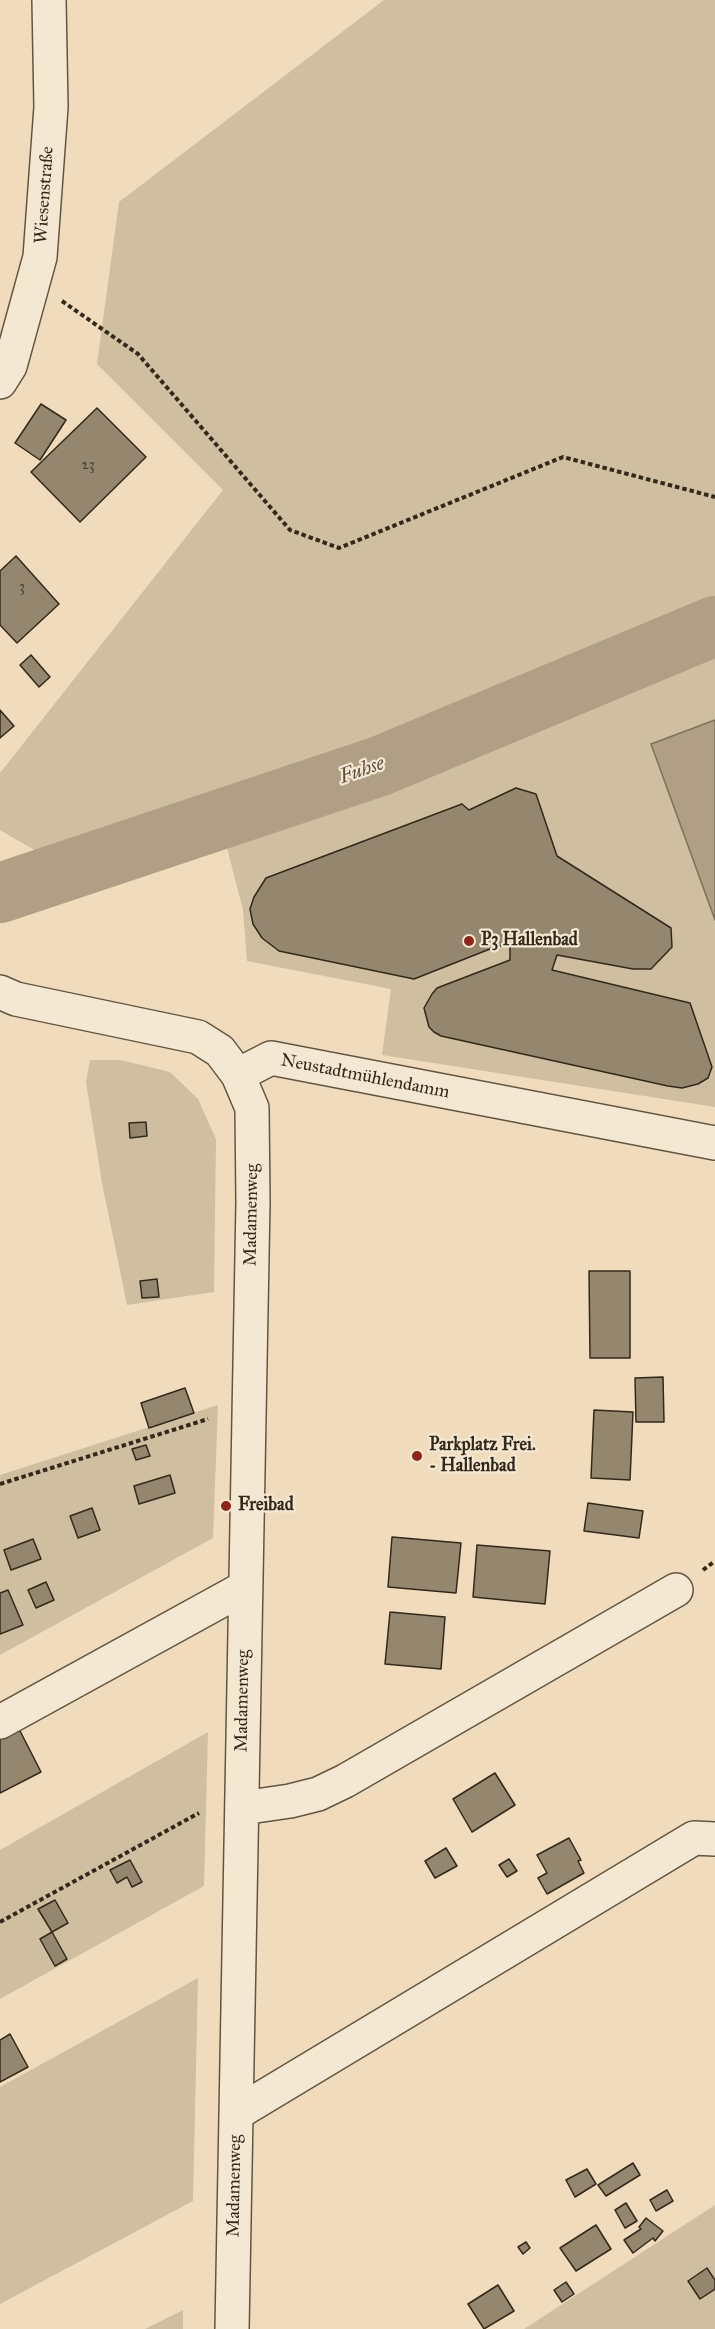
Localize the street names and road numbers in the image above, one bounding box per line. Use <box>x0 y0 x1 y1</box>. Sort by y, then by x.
street label: Wiesenstraße <box>31 146 59 244</box>
street label: Neustadtmühlendamm <box>279 1050 451 1104</box>
street label: Madamenweg <box>240 1164 264 1266</box>
street label: Madamenweg <box>231 1650 255 1752</box>
street label: Madamenweg <box>223 2135 247 2237</box>

